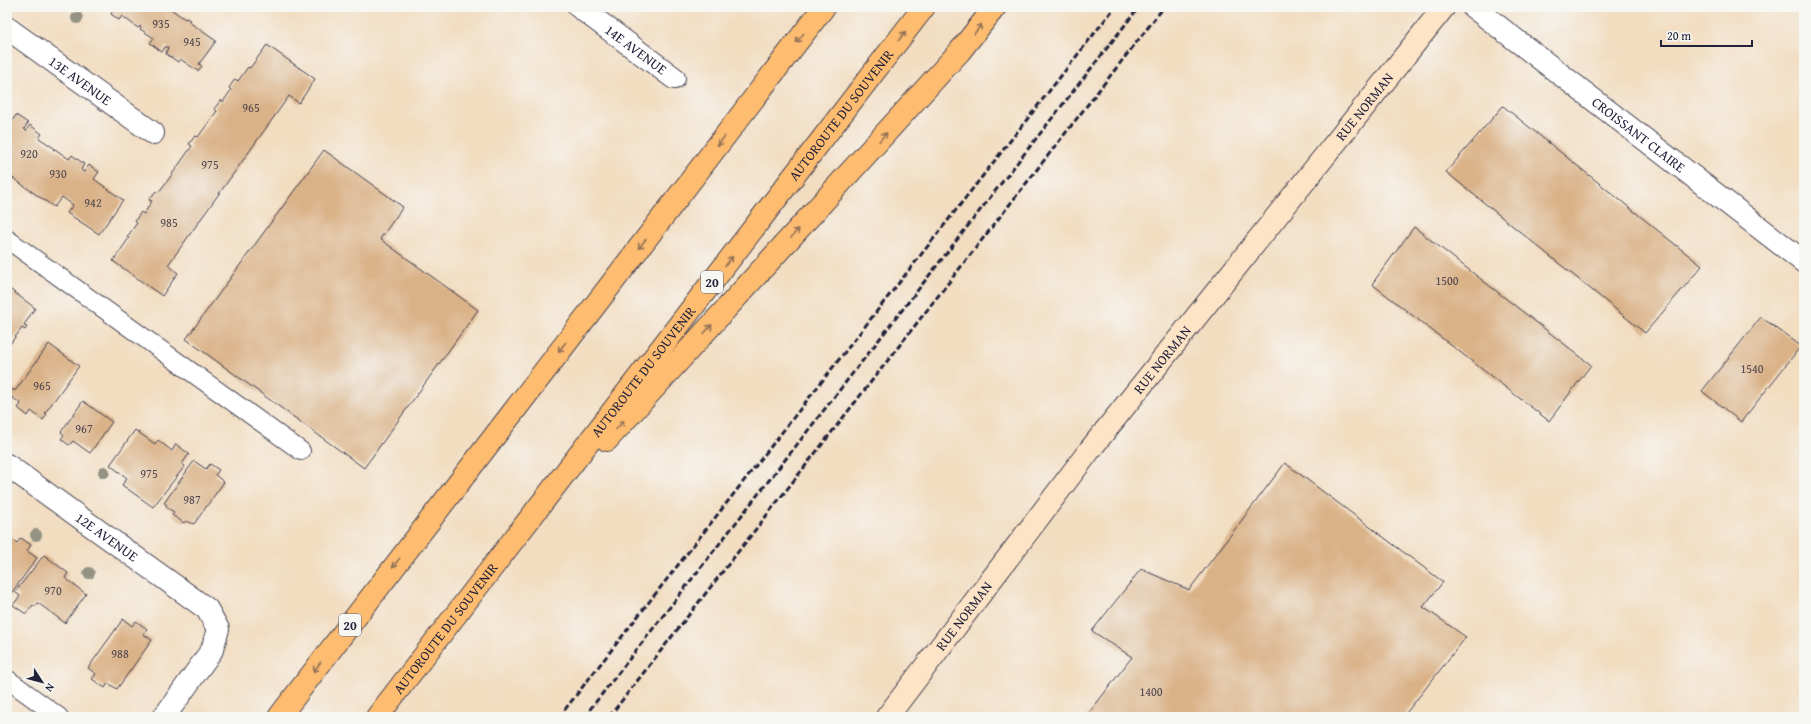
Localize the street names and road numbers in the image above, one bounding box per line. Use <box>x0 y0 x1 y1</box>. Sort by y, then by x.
street label: 14E AVENUE <box>601 20 671 79</box>
street label: AUTOROUTE DU SOUVENIR <box>784 44 898 185</box>
street label: 13E AVENUE <box>45 51 115 110</box>
street label: RUE NORMAN <box>1331 68 1398 145</box>
street label: CROISSANT CLAIRE <box>1588 92 1690 177</box>
road number: 20 <box>701 271 723 293</box>
street label: AUTOROUTE DU SOUVENIR <box>586 301 701 441</box>
street label: RUE NORMAN <box>1129 321 1196 398</box>
street label: 12E AVENUE <box>71 507 142 566</box>
street label: AUTOROUTE DU SOUVENIR <box>388 558 503 698</box>
street label: RUE NORMAN <box>931 577 997 655</box>
road number: 20 <box>339 614 361 636</box>

